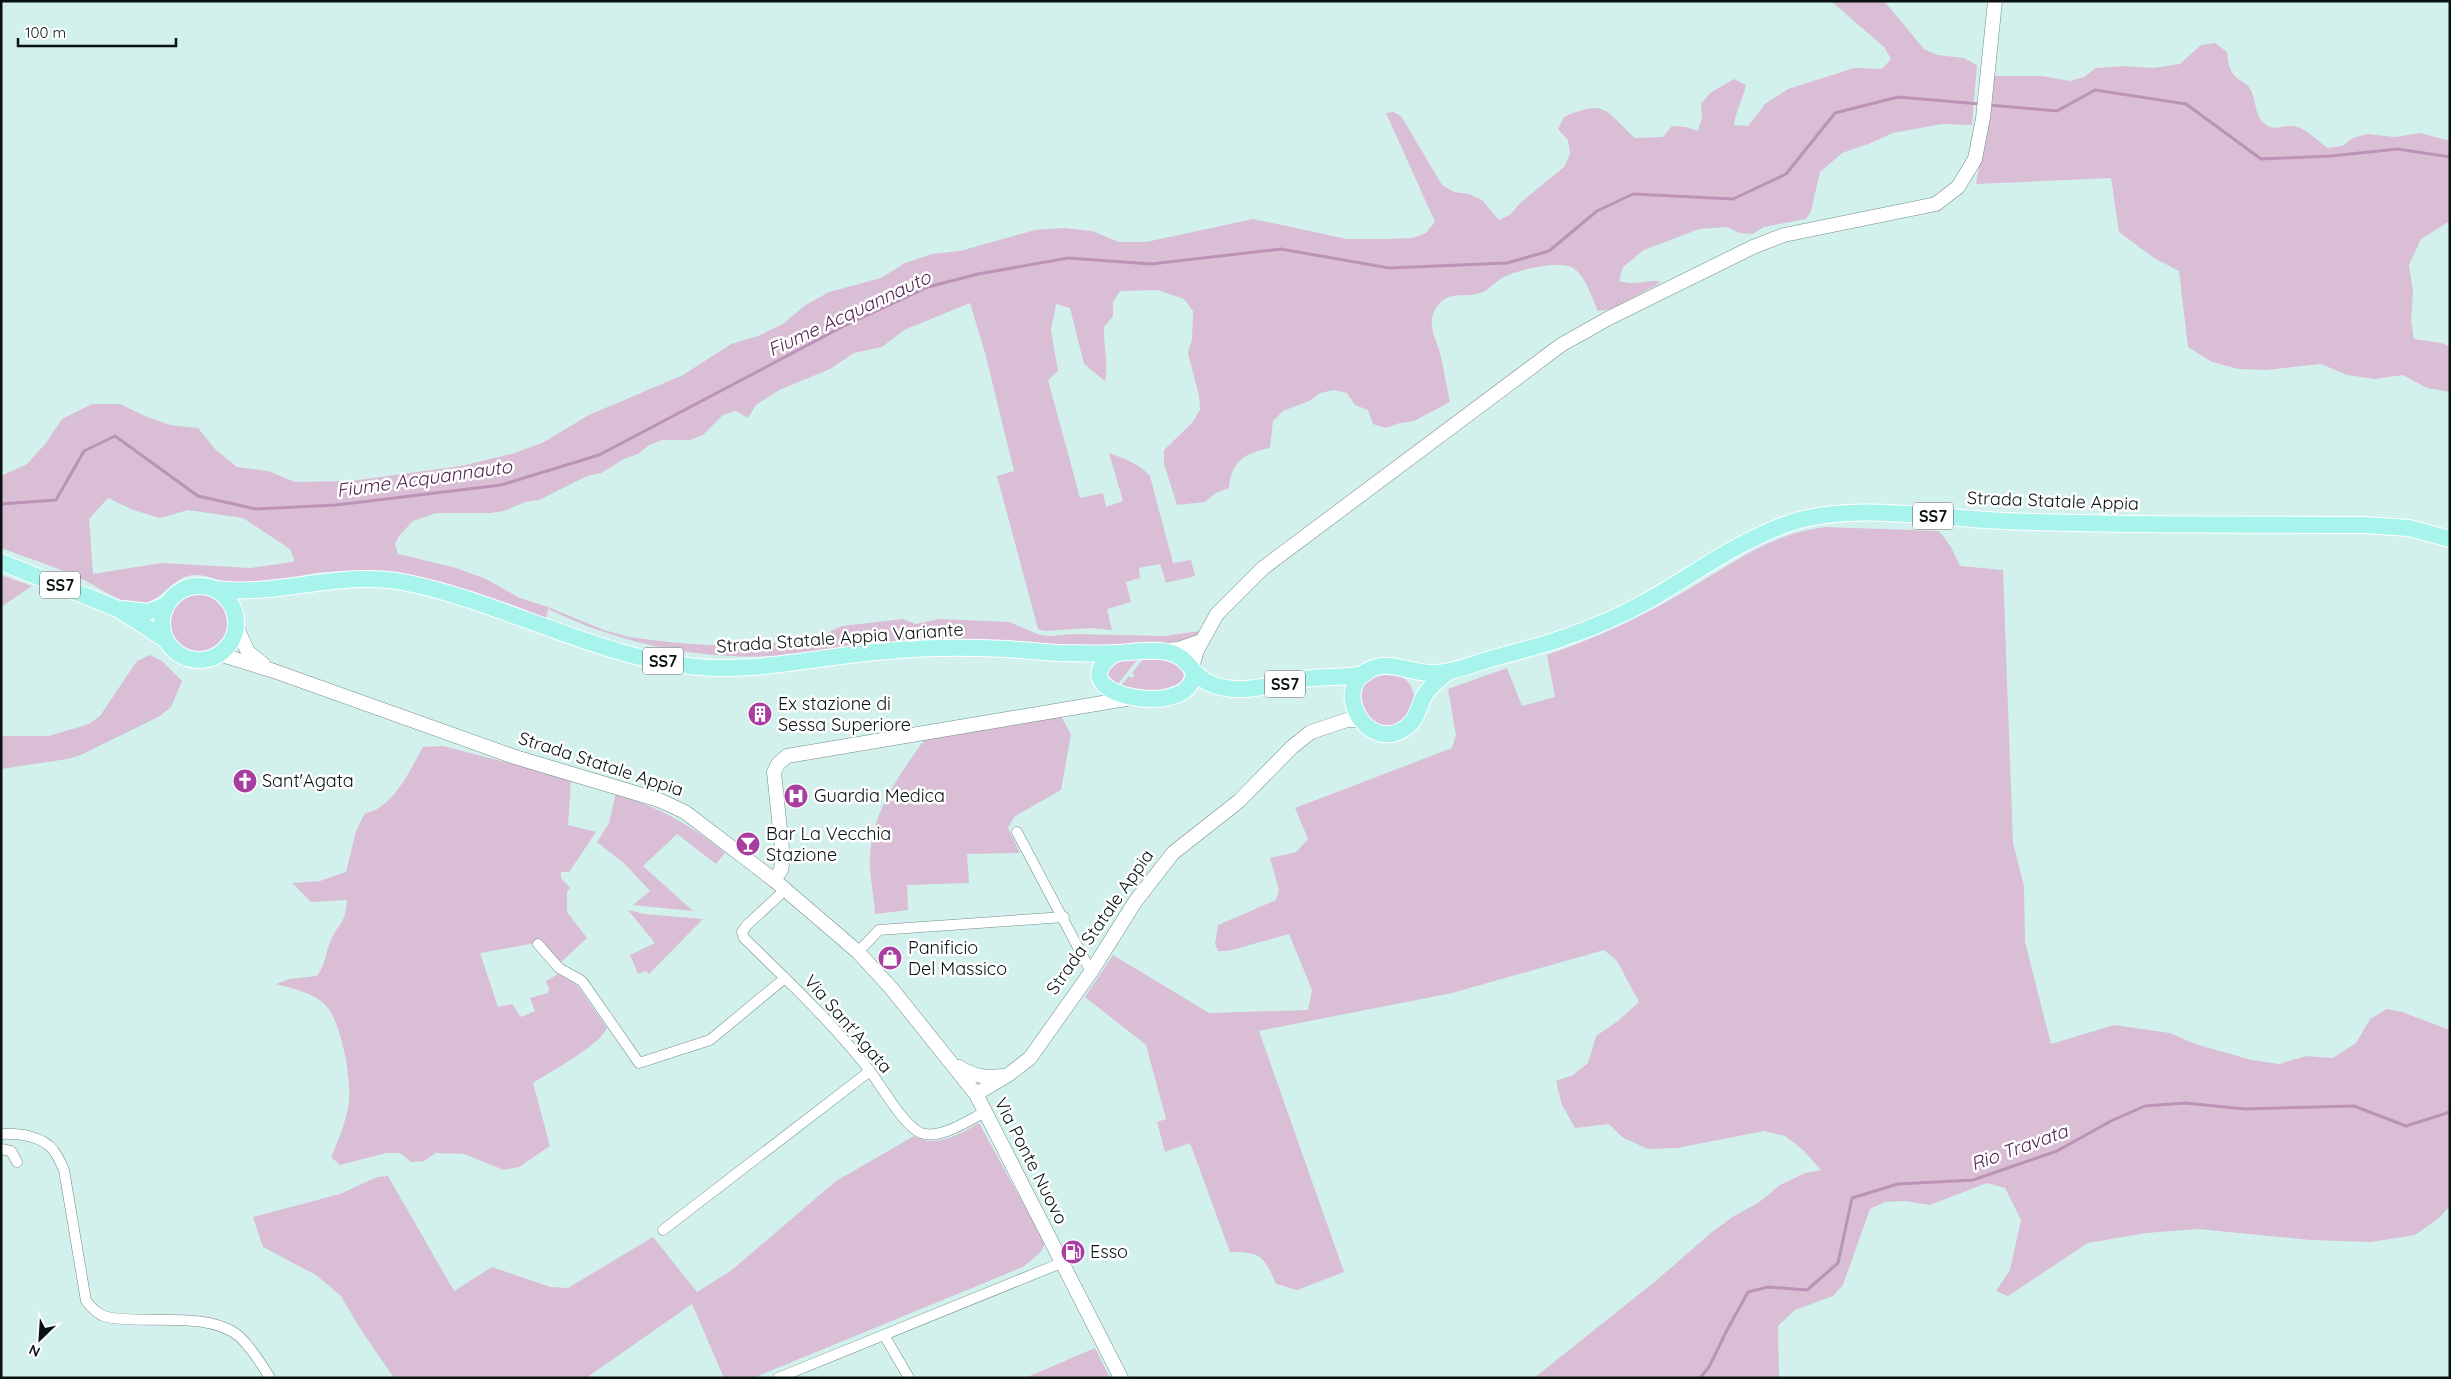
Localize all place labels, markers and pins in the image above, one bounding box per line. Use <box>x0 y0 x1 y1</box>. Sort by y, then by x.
place label: Ex stazione di Sessa Superiore <box>778 692 911 736</box>
building icon: Ex stazione di Sessa Superiore <box>747 701 773 727</box>
church icon: Sant'Agata <box>232 768 258 794</box>
place label: Sant'Agata <box>262 769 354 792</box>
hospital icon: Guardia Medica <box>783 783 809 809</box>
place label: Guardia Medica <box>814 784 945 807</box>
place label: Bar La Vecchia Stazione <box>766 822 891 866</box>
bar icon: Bar La Vecchia Stazione <box>735 831 761 857</box>
place label: Panificio Del Massico <box>908 936 1007 980</box>
shop icon: Panificio Del Massico <box>877 945 903 971</box>
fuel station icon: Esso <box>1060 1239 1086 1265</box>
place label: Esso <box>1090 1240 1128 1263</box>

